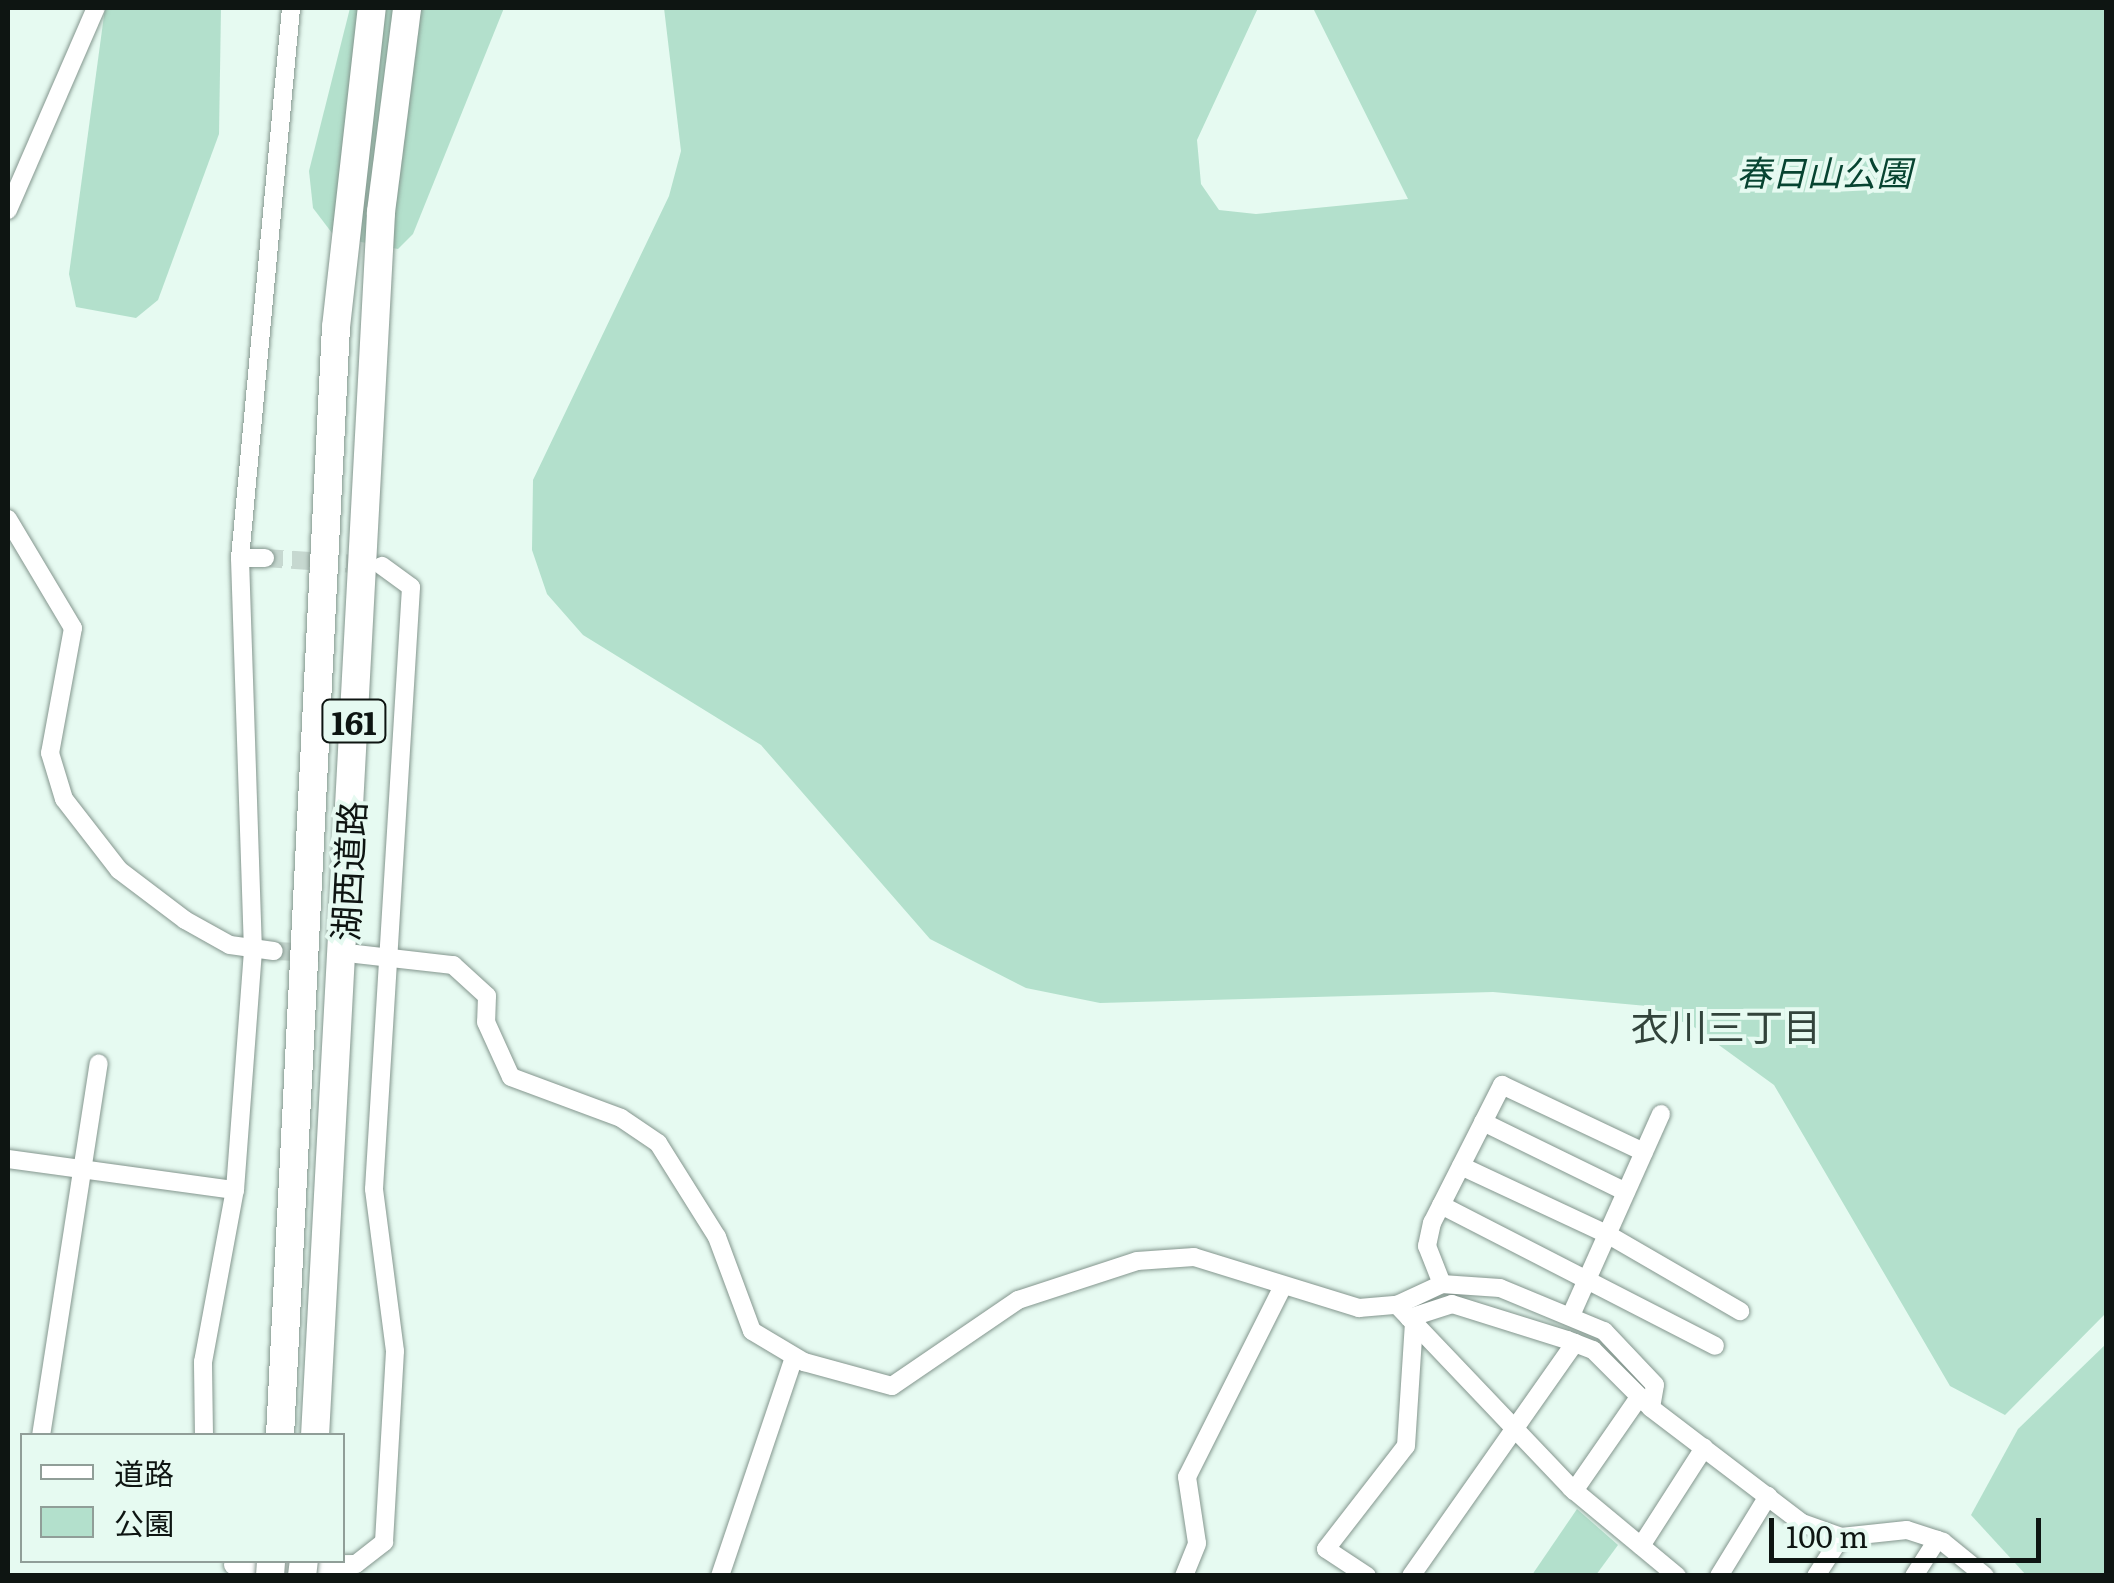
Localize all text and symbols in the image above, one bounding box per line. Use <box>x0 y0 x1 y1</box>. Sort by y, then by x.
park label: 春日山公園 <box>1737 150 1911 192</box>
road number: 161 <box>319 694 389 748</box>
street label: 湖西道路 <box>322 800 372 942</box>
district label: 衣川三丁目 <box>1631 1002 1821 1048</box>
legend <box>20 1433 345 1563</box>
text: 道路 <box>114 1450 174 1494</box>
scale bar <box>1774 1498 2046 1560</box>
text: 公園 <box>114 1500 174 1544</box>
text: 100 m <box>1786 1513 1868 1557</box>

